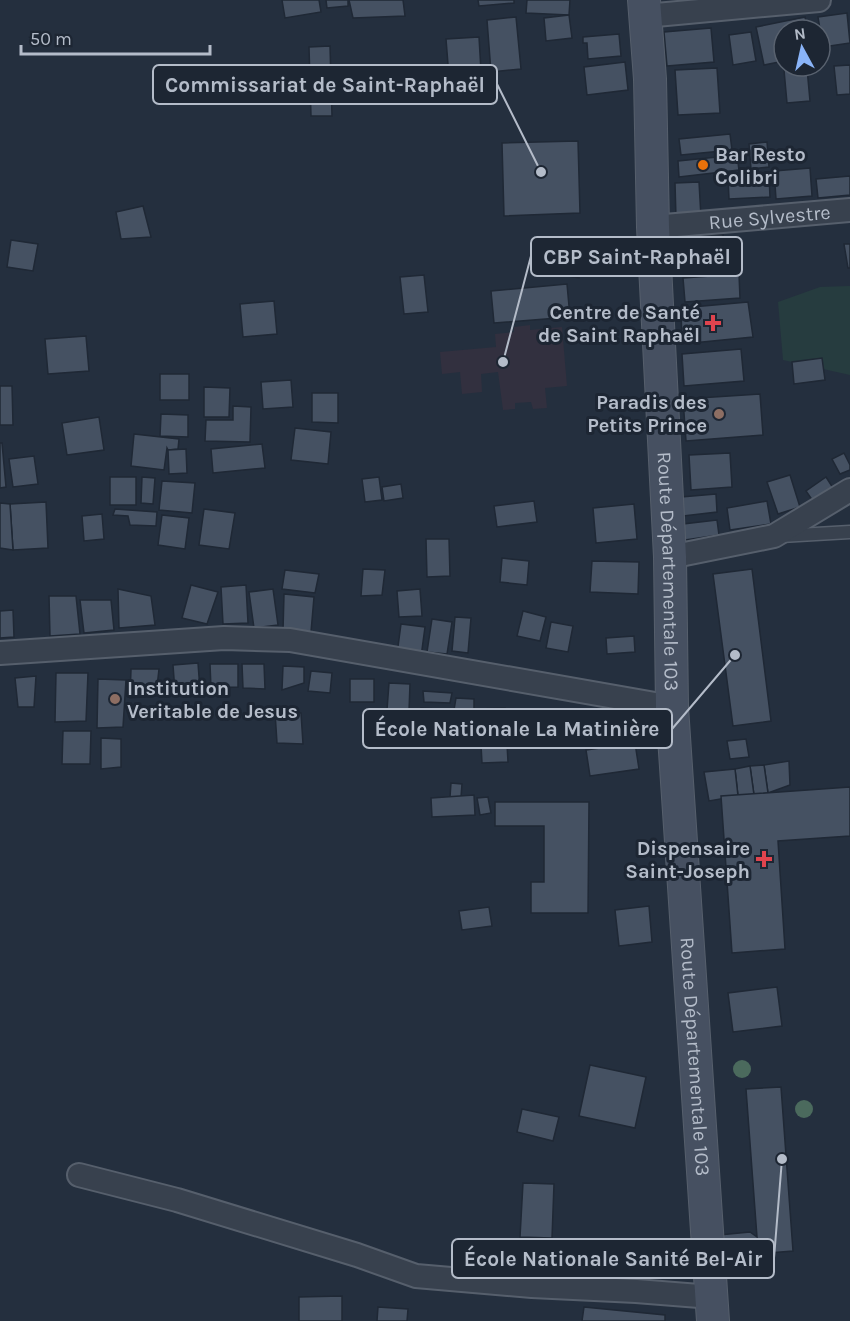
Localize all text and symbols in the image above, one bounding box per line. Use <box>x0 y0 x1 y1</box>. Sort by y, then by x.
scale bar <box>21 18 210 56</box>
north arrow <box>772 18 832 78</box>
text: N <box>793 23 807 44</box>
text: 50 m <box>30 28 72 50</box>
callout: Commissariat de Saint-Raphaël <box>153 65 497 104</box>
text: Commissariat de Saint-Raphaël <box>165 73 485 97</box>
place label: Bar Resto Colibri <box>715 143 806 189</box>
marker: Bar Resto Colibri <box>696 158 710 172</box>
street label: Rue Sylvestre <box>708 201 832 234</box>
callout: CBP Saint-Raphaël <box>531 237 742 276</box>
text: CBP Saint-Raphaël <box>543 245 731 269</box>
place label: Centre de Santé de Saint Raphaël <box>538 301 700 347</box>
marker: Centre de Santé de Saint Raphaël <box>704 314 722 332</box>
place label: Paradis des Petits Prince <box>587 391 707 437</box>
marker: Paradis des Petits Prince <box>712 407 726 421</box>
street label: Route Départementale 103 <box>653 451 683 691</box>
place label: Institution Veritable de Jesus <box>127 677 298 723</box>
marker: Institution Veritable de Jesus <box>108 692 122 706</box>
callout: École Nationale La Matinière <box>363 709 672 748</box>
text: École Nationale La Matinière <box>374 715 660 741</box>
place label: Dispensaire Saint-Joseph <box>625 837 750 883</box>
marker: Dispensaire Saint-Joseph <box>755 850 773 868</box>
street label: Route Départementale 103 <box>675 936 714 1177</box>
callout: École Nationale Sanité Bel-Air <box>452 1239 774 1278</box>
text: École Nationale Sanité Bel-Air <box>464 1245 763 1271</box>

